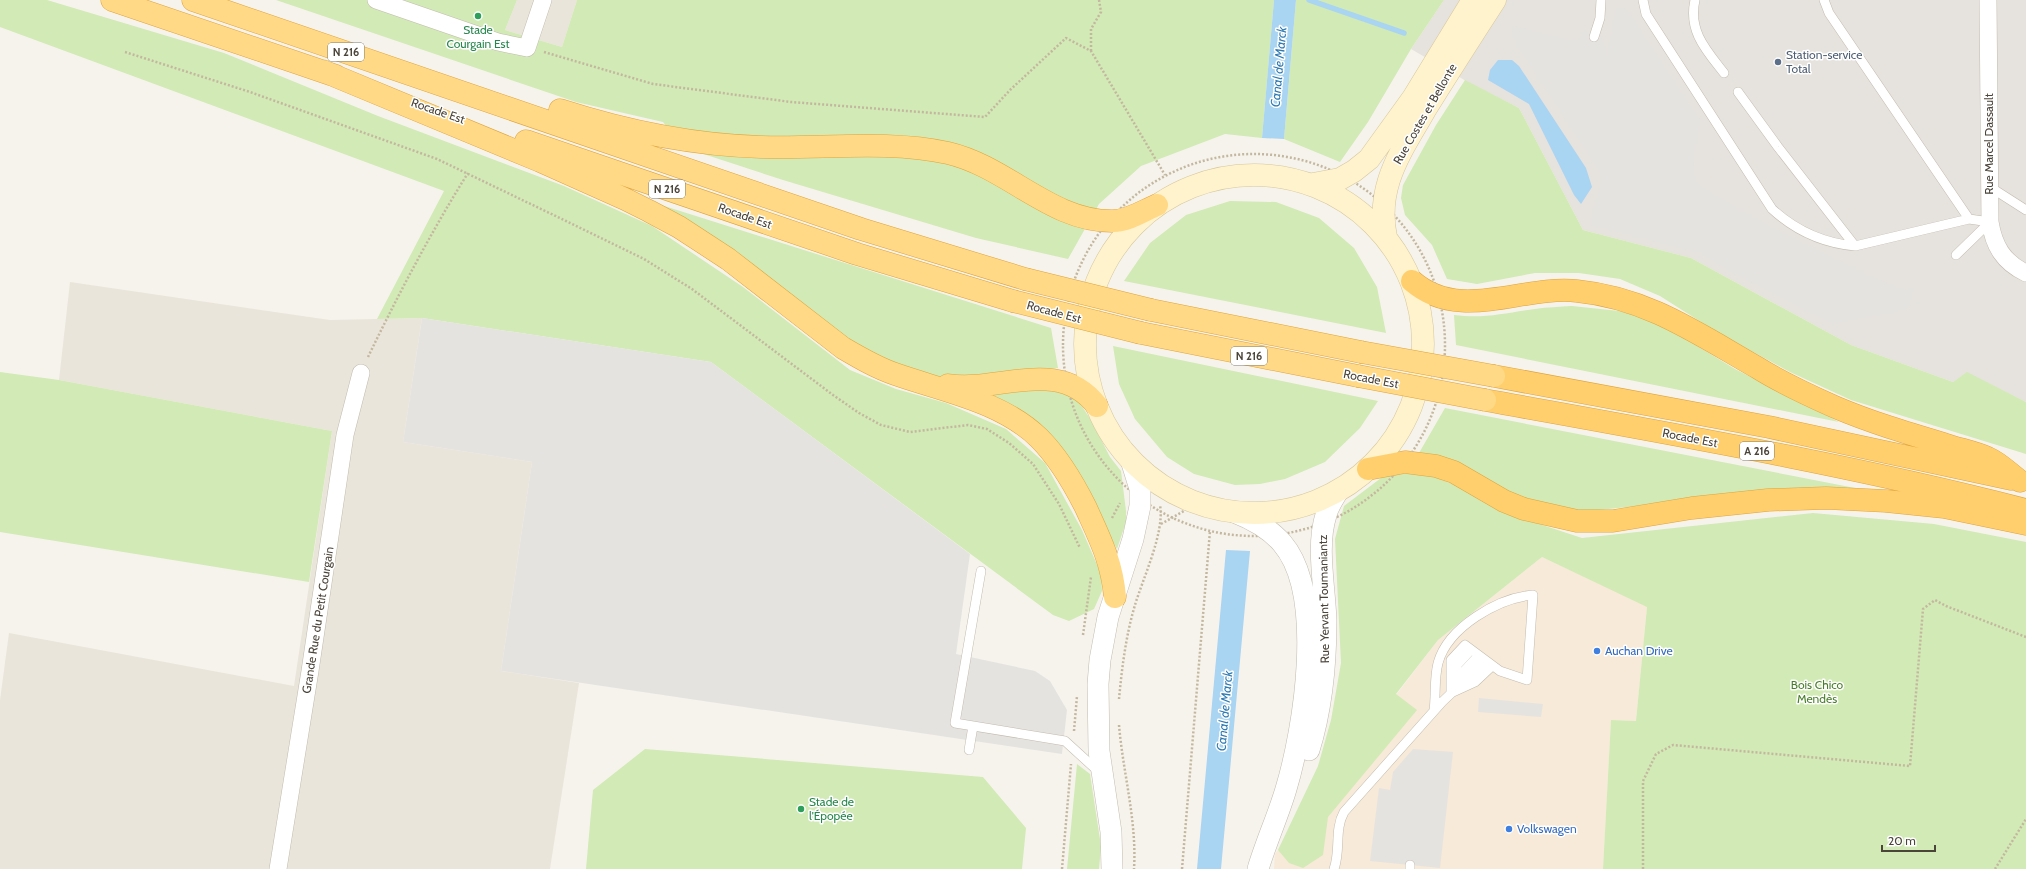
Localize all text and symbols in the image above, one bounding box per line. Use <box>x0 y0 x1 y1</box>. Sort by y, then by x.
marker: Stade Courgain Est <box>473 11 483 21</box>
place label: Stade Courgain Est <box>446 22 510 51</box>
water label: Canal de Marck <box>1267 26 1290 108</box>
road number: N 216 <box>328 43 364 61</box>
place label: Station-service Total <box>1786 47 1862 76</box>
marker: Station-service Total <box>1773 57 1783 67</box>
street label: Rue Costes et Bellonte <box>1390 61 1460 167</box>
street label: Rue Marcel Dassault <box>1981 93 1996 195</box>
street label: Rocade Est <box>409 94 467 127</box>
road number: N 216 <box>649 180 685 198</box>
street label: Rocade Est <box>716 199 774 232</box>
street label: Rocade Est <box>1025 297 1083 326</box>
road number: N 216 <box>1231 347 1267 365</box>
street label: Rocade Est <box>1342 366 1400 391</box>
street label: Rocade Est <box>1661 425 1719 450</box>
road number: A 216 <box>1740 442 1774 460</box>
street label: Rue Yervant Toumaniantz <box>1315 534 1332 664</box>
street label: Grande Rue du Petit Courgain <box>298 545 337 694</box>
place label: Auchan Drive <box>1605 643 1673 658</box>
marker: Auchan Drive <box>1592 646 1602 656</box>
water label: Canal de Marck <box>1213 670 1236 752</box>
park label: Bois Chico Mendès <box>1791 677 1844 706</box>
place label: Stade de l'Épopée <box>809 794 854 823</box>
marker: Stade de l'Épopée <box>796 804 806 814</box>
place label: Volkswagen <box>1517 821 1577 836</box>
marker: Volkswagen <box>1504 824 1514 834</box>
scale bar <box>1882 827 1935 853</box>
text: 20 m <box>1888 833 1916 848</box>

